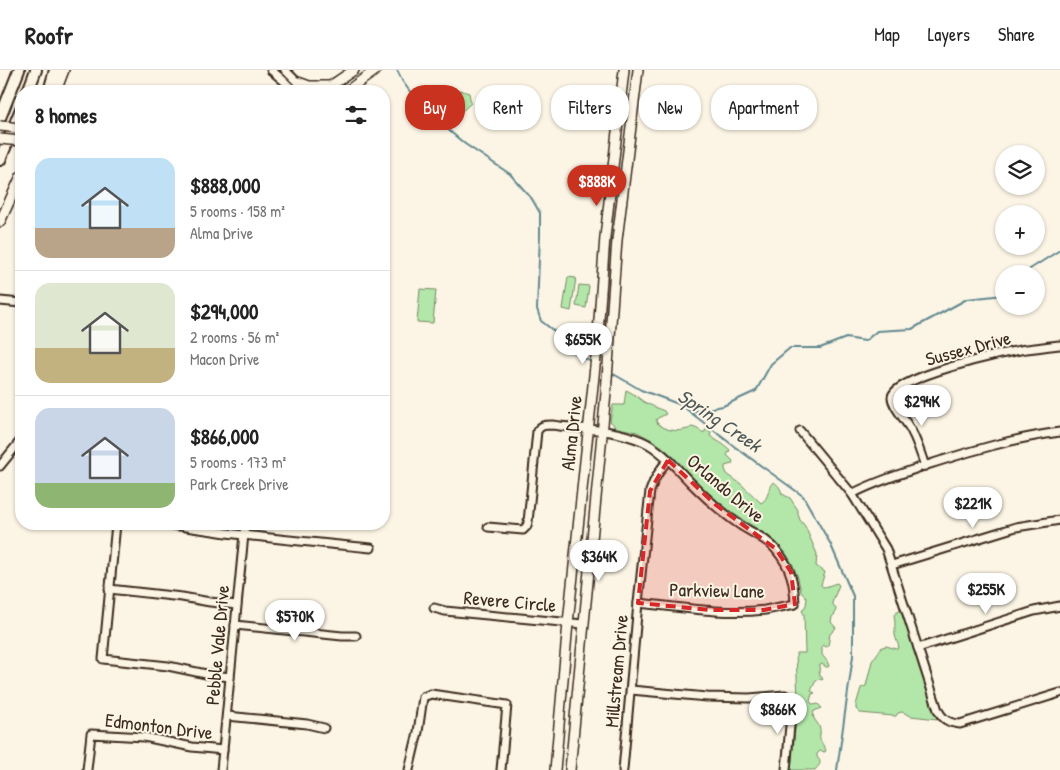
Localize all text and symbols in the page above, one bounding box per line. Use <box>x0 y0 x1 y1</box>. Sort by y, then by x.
text: Roofr <box>25 19 73 51</box>
text: Map <box>874 22 900 47</box>
text: Layers <box>928 22 970 47</box>
text: Share <box>998 22 1035 47</box>
chip: Buy <box>405 85 465 130</box>
chip: Rent <box>475 85 541 130</box>
chip: Filters <box>551 85 629 130</box>
chip: New <box>639 85 701 130</box>
chip: Apartment <box>711 85 817 130</box>
text: 8 homes <box>35 101 97 130</box>
icon: filters <box>342 101 370 129</box>
map controls <box>995 145 1045 315</box>
button: layers <box>995 145 1045 195</box>
pin: $888K <box>562 164 632 207</box>
text: $888K <box>578 170 616 192</box>
text: $888,000 <box>190 171 260 200</box>
icon: home <box>75 178 135 238</box>
text: 5 rooms · 158 m² <box>190 200 285 222</box>
button: + <box>995 205 1045 255</box>
text: Alma Drive <box>190 222 253 244</box>
button: − <box>995 265 1045 315</box>
text: $294,000 <box>190 297 259 326</box>
icon: home <box>75 303 135 363</box>
pin: $655K <box>548 322 618 365</box>
street label: Sussex Drive <box>923 324 1014 372</box>
text: 2 rooms · 56 m² <box>190 326 279 348</box>
text: $655K <box>565 328 601 350</box>
text: Macon Drive <box>190 348 259 370</box>
water label: Spring Creek <box>672 382 768 460</box>
pin: $294K <box>887 384 957 427</box>
text: $294K <box>904 390 940 412</box>
street label: Alma Drive <box>554 394 588 472</box>
text: $866,000 <box>190 422 259 451</box>
icon: home <box>75 428 135 488</box>
street label: Orlando Drive <box>682 448 771 529</box>
text: 5 rooms · 173 m² <box>190 451 286 473</box>
text: Park Creek Drive <box>190 473 289 495</box>
pin: $221K <box>938 486 1008 529</box>
text: $221K <box>954 492 992 514</box>
pin: $364K <box>564 540 634 582</box>
text: $364K <box>581 545 617 567</box>
pin: $255K <box>951 572 1021 615</box>
street label: Parkview Lane <box>669 576 765 604</box>
text: $255K <box>967 578 1005 600</box>
street label: Pebble Vale Drive <box>199 584 235 706</box>
street label: Revere Circle <box>463 584 558 618</box>
pin: $570K <box>260 600 330 642</box>
text: $570K <box>276 605 314 627</box>
street label: Millstream Drive <box>598 613 634 728</box>
pin: $866K <box>743 692 813 735</box>
text: $866K <box>760 698 796 720</box>
street label: Edmonton Drive <box>104 707 215 746</box>

